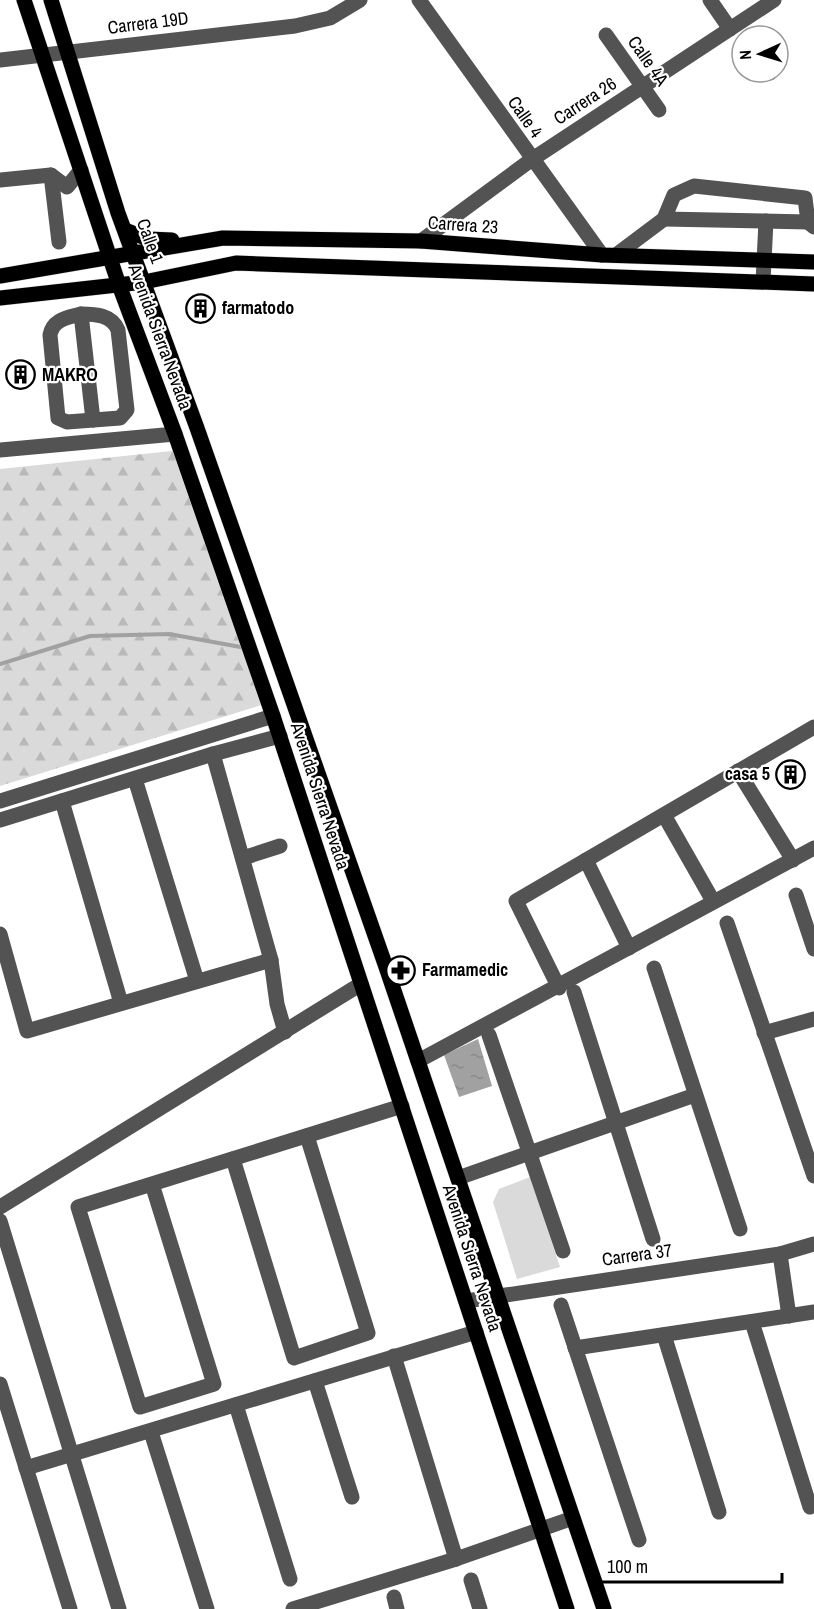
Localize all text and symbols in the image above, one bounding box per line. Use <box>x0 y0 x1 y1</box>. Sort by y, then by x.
street label: Carrera 19D <box>106 5 190 40</box>
north arrow <box>730 24 790 84</box>
street label: Calle 4A <box>622 31 675 91</box>
text: N <box>734 50 756 61</box>
street label: Carrera 26 <box>548 71 621 130</box>
street label: Calle 4 <box>502 91 549 143</box>
street label: Carrera 23 <box>427 210 499 239</box>
street label: Calle 1 <box>131 215 170 267</box>
street label: Avenida Sierra Nevada <box>122 260 198 413</box>
building icon: farmatodo <box>185 292 217 324</box>
place label: farmatodo <box>222 295 294 320</box>
building icon: MAKRO <box>5 359 37 391</box>
place label: MAKRO <box>42 362 98 387</box>
street label: Avenida Sierra Nevada <box>285 718 356 873</box>
building icon: casa 5 <box>775 758 807 790</box>
place label: casa 5 <box>725 761 770 786</box>
pharmacy icon: Farmamedic <box>385 954 417 986</box>
place label: Farmamedic <box>422 957 508 982</box>
street label: Avenida Sierra Nevada <box>437 1180 508 1335</box>
street label: Carrera 37 <box>600 1237 674 1272</box>
scale bar <box>598 1546 782 1584</box>
text: 100 m <box>607 1554 648 1579</box>

